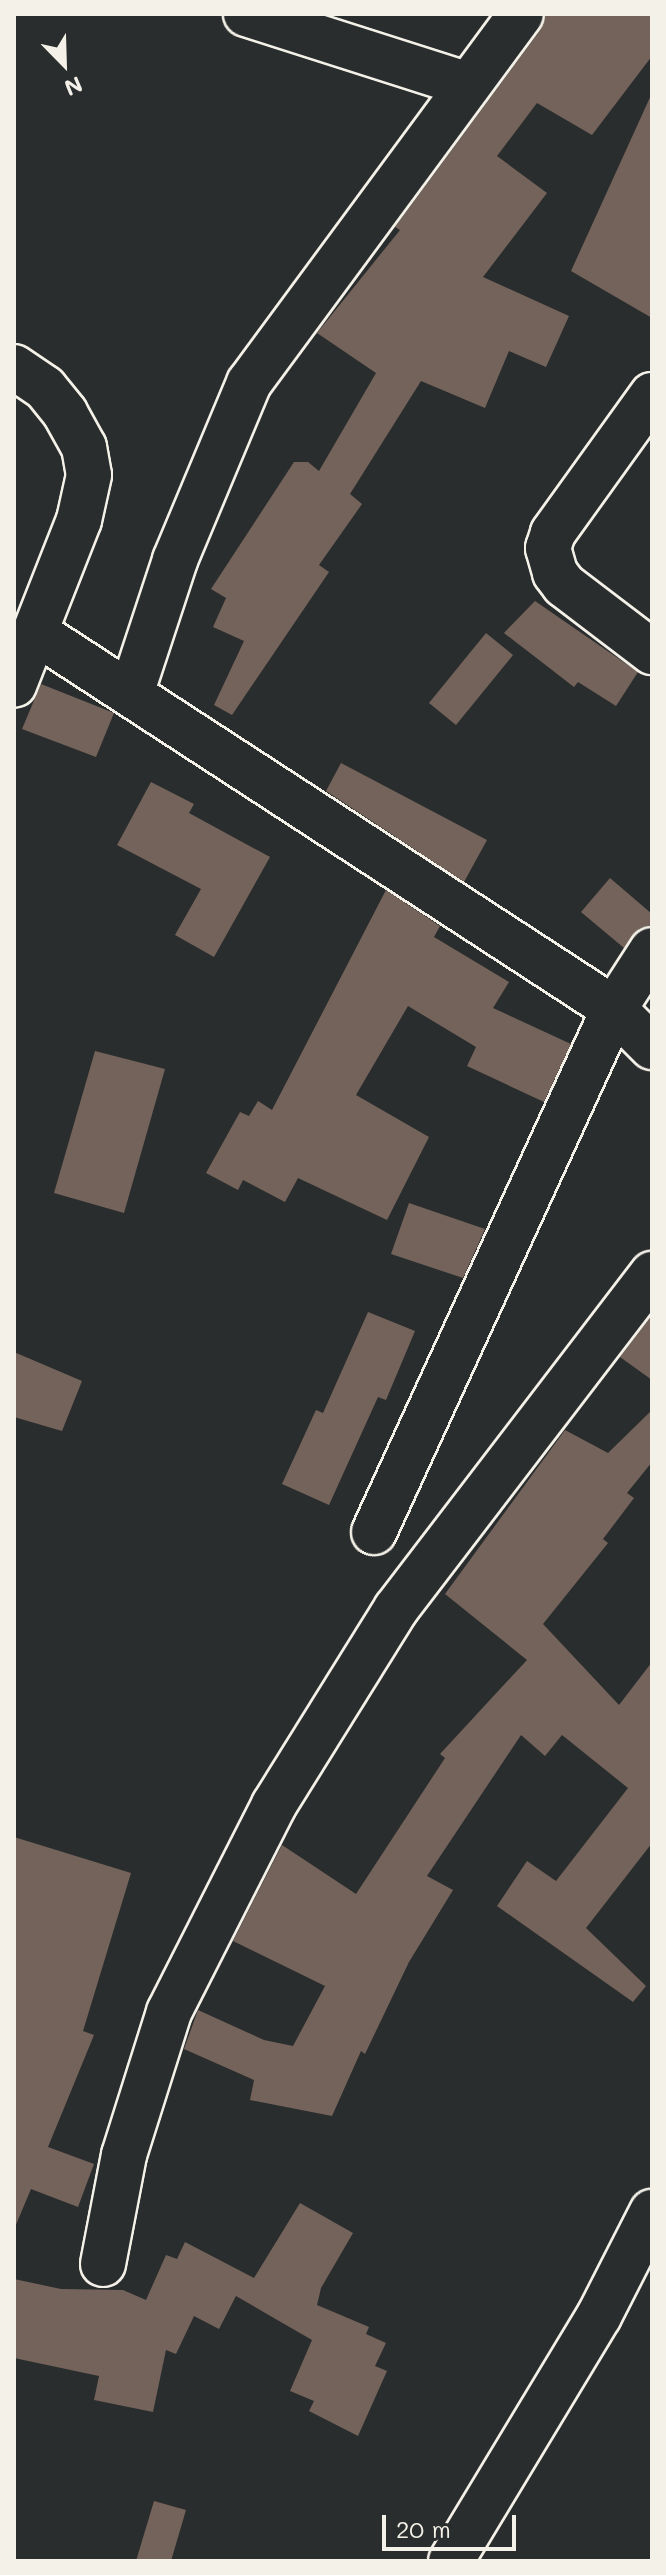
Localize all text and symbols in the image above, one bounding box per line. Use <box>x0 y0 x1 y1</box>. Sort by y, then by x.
north arrow <box>24 24 104 104</box>
text: N <box>60 70 87 103</box>
scale bar <box>386 2499 520 2549</box>
text: 20 m <box>396 2513 451 2544</box>

